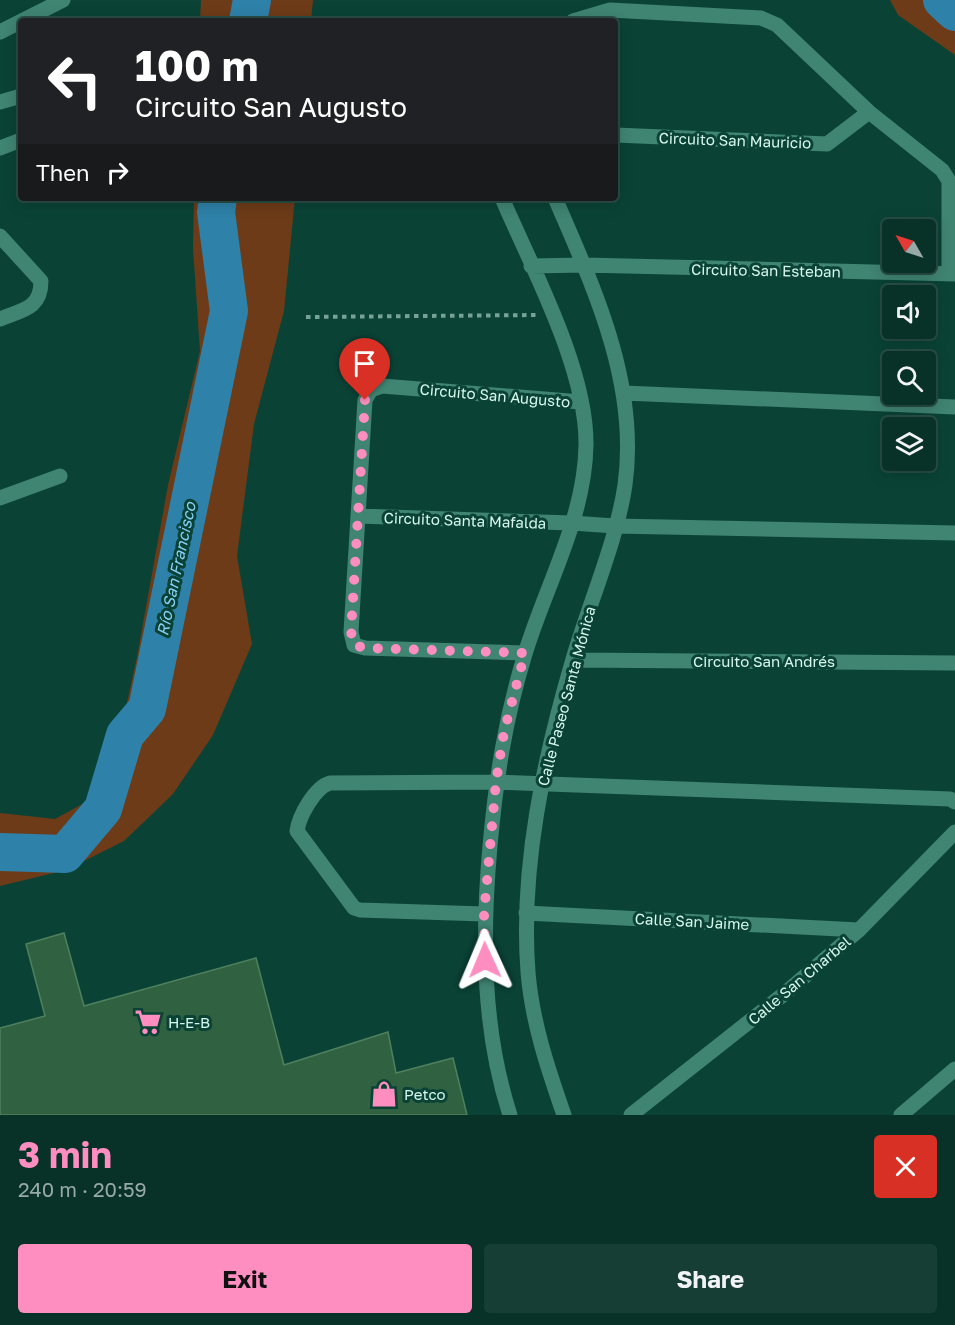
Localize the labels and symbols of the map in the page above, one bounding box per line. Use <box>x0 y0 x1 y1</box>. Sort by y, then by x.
street label: Circuito San Mauricio <box>658 128 812 152</box>
north arrow <box>882 219 936 273</box>
street label: Circuito San Esteban <box>691 260 841 280</box>
pin <box>339 338 390 400</box>
street label: Circuito San Augusto <box>419 379 571 411</box>
water label: Río San Francisco <box>152 499 200 638</box>
street label: Circuito Santa Mafalda <box>383 508 547 532</box>
street label: Calle Paseo Santa Mónica <box>533 604 599 788</box>
street label: Circuito San Andrés <box>693 652 835 670</box>
street label: Calle San Jaime <box>634 909 750 933</box>
position arrow <box>453 928 517 992</box>
street label: Calle San Charbel <box>744 932 854 1028</box>
supermarket icon: H-E-B <box>133 1007 163 1037</box>
place label: H-E-B <box>168 1013 210 1031</box>
shop icon: Petco <box>369 1079 399 1109</box>
place label: Petco <box>404 1085 446 1103</box>

